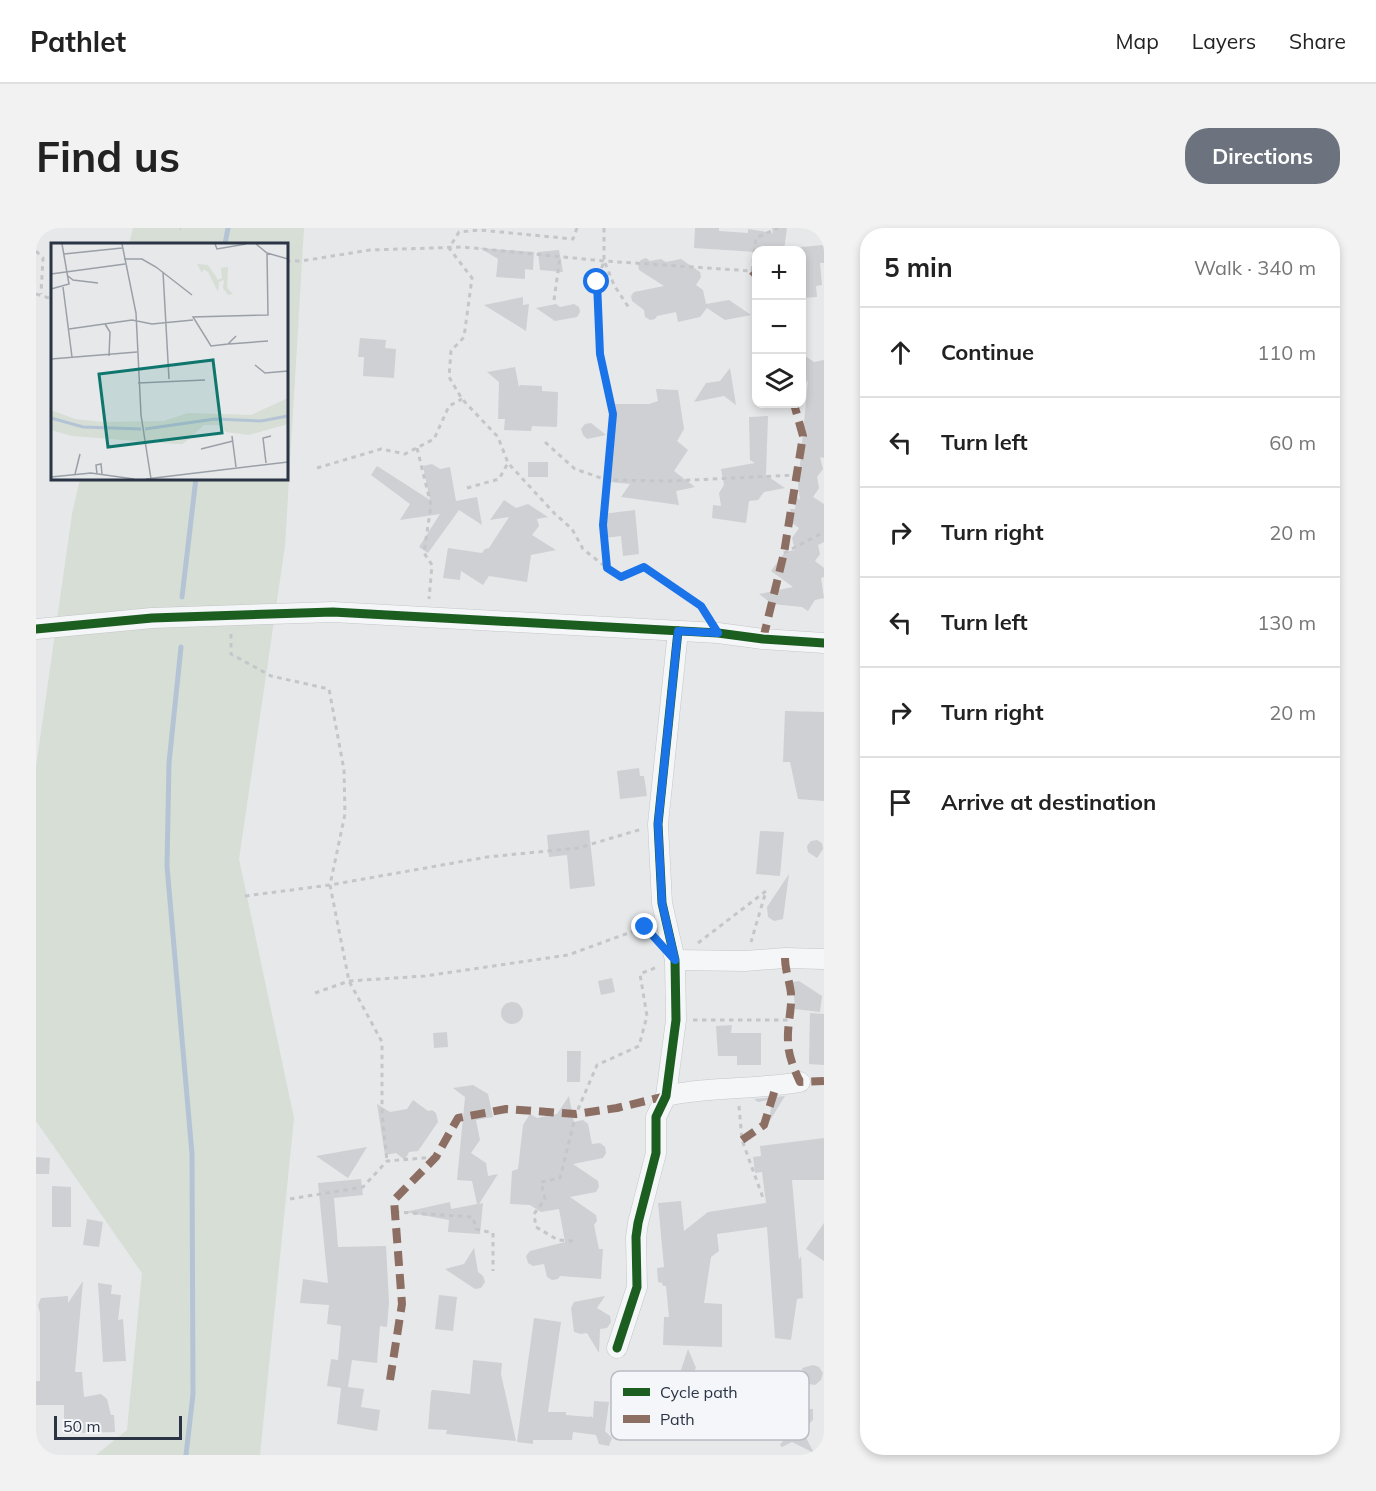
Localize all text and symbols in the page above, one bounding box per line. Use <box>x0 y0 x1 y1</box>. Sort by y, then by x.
text: Pathlet <box>30 24 126 59</box>
text: Map <box>1116 28 1159 54</box>
text: Layers <box>1192 28 1256 54</box>
text: Share <box>1289 28 1346 54</box>
button: Directions <box>1185 128 1340 184</box>
text: Find us <box>36 130 180 183</box>
inset map <box>51 243 288 480</box>
map controls <box>752 246 806 408</box>
button: + <box>752 246 806 300</box>
text: 5 min <box>884 251 953 284</box>
text: Walk · 340 m <box>1194 255 1316 280</box>
route start <box>583 268 609 294</box>
button: − <box>752 300 806 354</box>
icon: ahead <box>884 336 917 369</box>
text: Continue <box>941 338 1034 366</box>
text: 110 m <box>1257 340 1316 365</box>
button: layers <box>752 354 806 408</box>
icon: left <box>884 426 917 459</box>
text: Turn left <box>941 428 1028 456</box>
text: 60 m <box>1269 430 1316 455</box>
icon: right <box>884 516 917 549</box>
text: Turn right <box>941 518 1044 546</box>
text: 20 m <box>1269 520 1316 545</box>
icon: left <box>884 606 917 639</box>
text: Turn left <box>941 608 1028 636</box>
text: 130 m <box>1257 610 1316 635</box>
icon: right <box>884 696 917 729</box>
text: Turn right <box>941 698 1044 726</box>
text: 20 m <box>1269 700 1316 725</box>
icon: arrive <box>884 786 917 819</box>
text: Arrive at destination <box>941 788 1156 816</box>
route end <box>631 913 657 939</box>
legend <box>611 1371 809 1440</box>
text: Cycle path <box>660 1382 738 1402</box>
text: Path <box>660 1409 695 1429</box>
scale bar <box>54 1413 182 1440</box>
text: 50 m <box>63 1416 100 1436</box>

